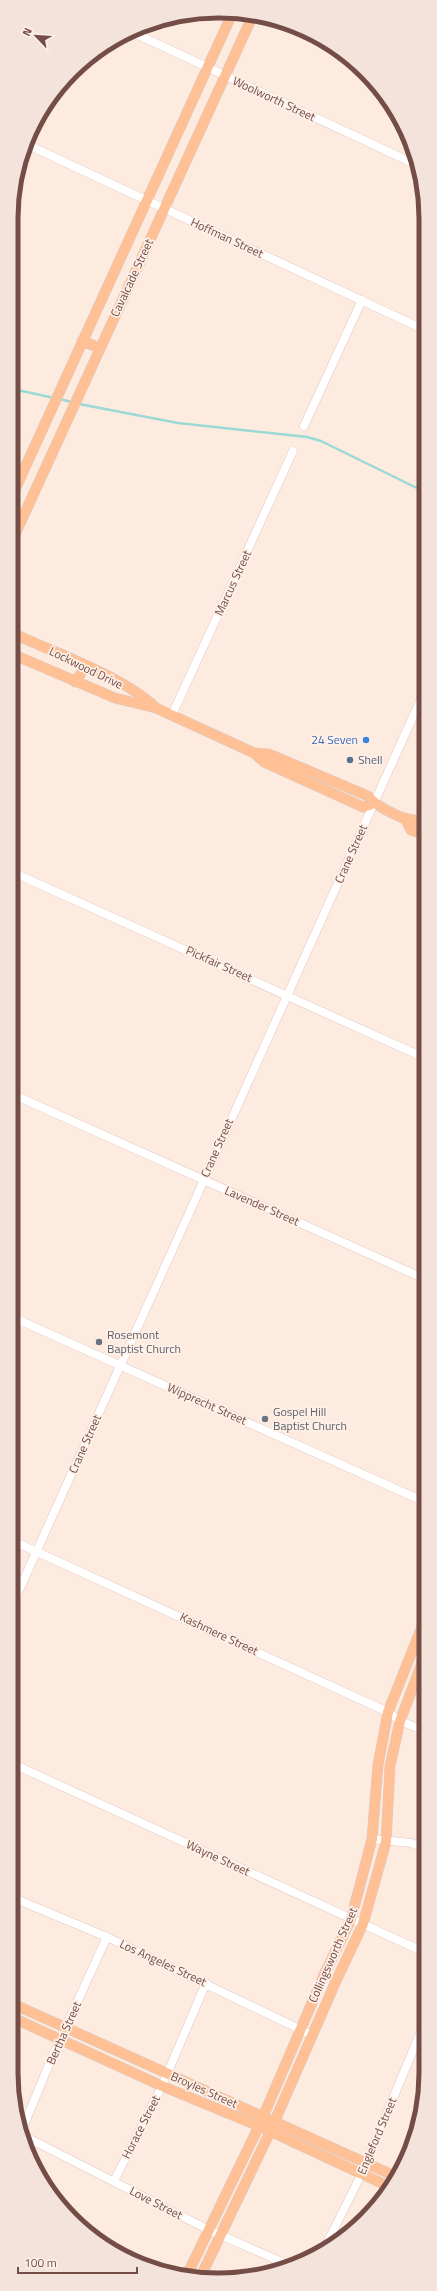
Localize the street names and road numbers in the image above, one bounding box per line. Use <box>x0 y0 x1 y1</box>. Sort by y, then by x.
street label: Woolworth Street <box>230 71 320 126</box>
street label: Hoffman Street <box>188 212 267 263</box>
street label: Cavalcade Street <box>105 235 158 320</box>
street label: Marcus Street <box>209 546 256 619</box>
street label: Lockwood Drive <box>46 641 126 694</box>
street label: Crane Street <box>329 821 372 886</box>
street label: Pickfair Street <box>183 940 256 987</box>
street label: Crane Street <box>195 1115 238 1180</box>
street label: Lavender Street <box>222 1181 303 1231</box>
street label: Wipprecht Street <box>164 1377 251 1430</box>
street label: Crane Street <box>63 1411 106 1476</box>
street label: Kashmere Street <box>177 1607 262 1660</box>
street label: Wayne Street <box>183 1835 254 1881</box>
street label: Collingsworth Street <box>303 1903 362 2006</box>
street label: Los Angeles Street <box>117 1934 211 1991</box>
street label: Bertha Street <box>41 1997 86 2068</box>
street label: Broyles Street <box>168 2066 241 2113</box>
street label: Horace Street <box>116 2091 165 2162</box>
street label: Engleford Street <box>352 2094 402 2177</box>
street label: Love Street <box>126 2181 187 2224</box>

